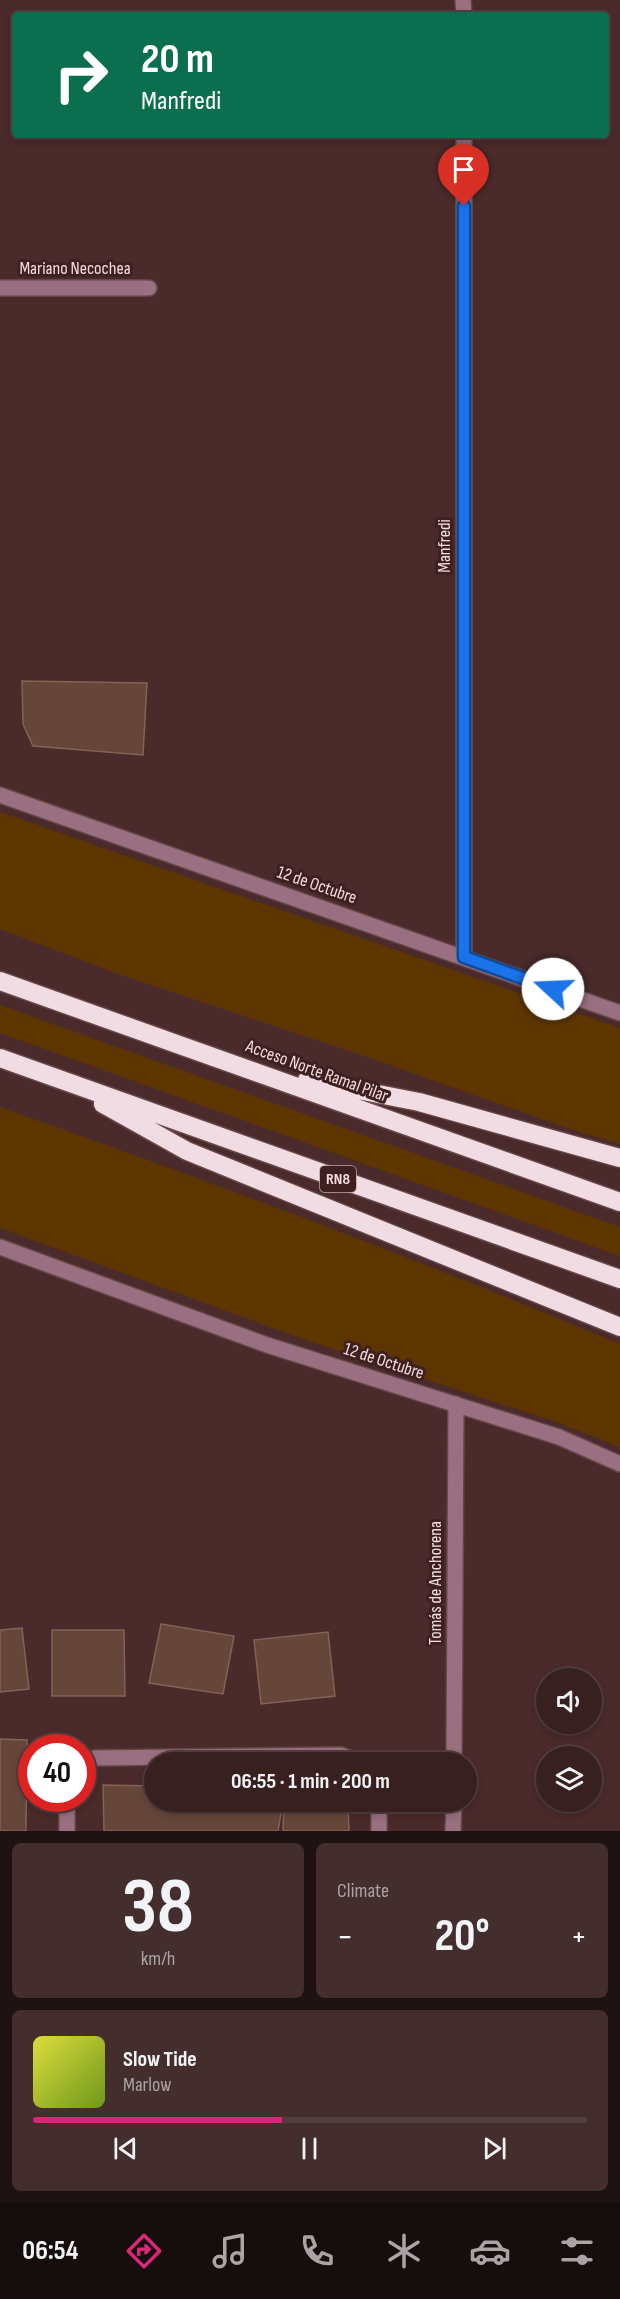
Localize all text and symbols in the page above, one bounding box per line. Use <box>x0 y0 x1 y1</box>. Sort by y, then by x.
text: 20 m <box>141 34 214 85</box>
icon: right <box>42 36 120 114</box>
text: Manfredi <box>141 85 221 117</box>
pin <box>438 144 489 206</box>
icon: arrive <box>447 153 480 186</box>
street label: Mariano Necochea <box>19 258 131 279</box>
street label: Manfredi <box>434 519 455 573</box>
street label: 12 de Octubre <box>274 862 360 908</box>
position arrow <box>521 957 585 1021</box>
street label: Acceso Norte Ramal Pilar <box>242 1035 391 1106</box>
road number: RN8 <box>320 1166 356 1192</box>
street label: 12 de Octubre <box>341 1338 427 1384</box>
street label: Tomás de Anchorena <box>425 1521 446 1645</box>
map controls <box>536 1668 602 1812</box>
button: sound <box>536 1668 602 1734</box>
speed limit sign: 40 <box>18 1734 96 1812</box>
button: layers <box>536 1746 602 1812</box>
text: 06:55 · 1 min · 200 m <box>231 1768 390 1795</box>
text: 38 <box>122 1861 194 1954</box>
text: Climate <box>337 1879 389 1903</box>
text: 20° <box>434 1909 490 1964</box>
text: − <box>337 1917 353 1957</box>
text: + <box>571 1917 587 1957</box>
text: km/h <box>141 1947 175 1971</box>
text: Slow Tide <box>123 2046 197 2073</box>
text: Marlow <box>123 2073 171 2097</box>
icon: previous <box>109 2132 142 2165</box>
icon: pause <box>293 2132 326 2165</box>
icon: next <box>478 2132 511 2165</box>
icon: directions <box>123 2230 165 2272</box>
icon: music <box>209 2230 251 2272</box>
icon: phone <box>296 2230 338 2272</box>
icon: climate <box>383 2230 425 2272</box>
icon: car <box>469 2230 511 2272</box>
icon: filters <box>556 2230 598 2272</box>
text: 06:54 <box>22 2235 78 2267</box>

